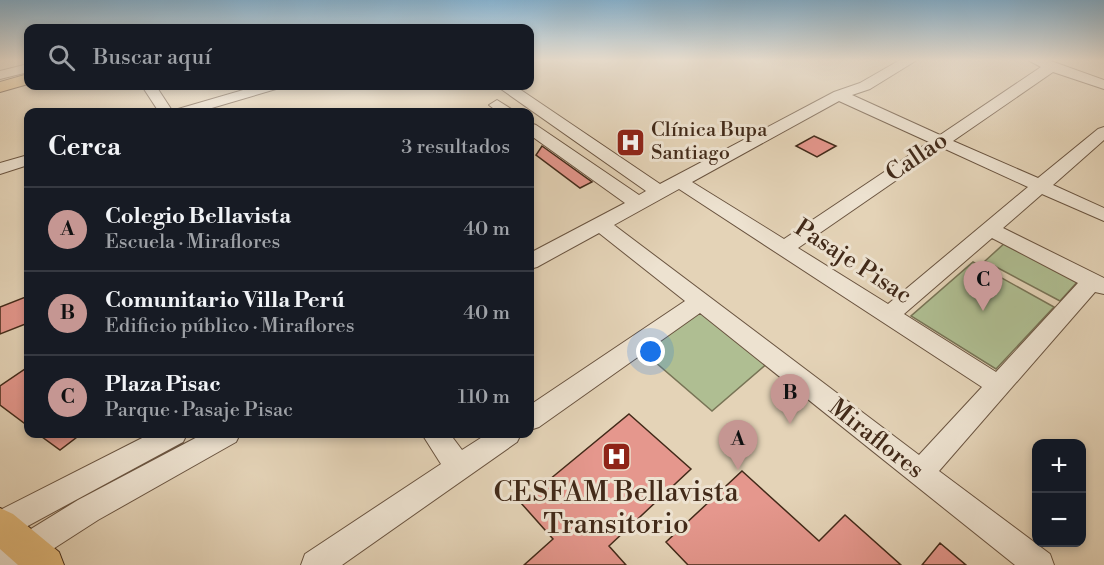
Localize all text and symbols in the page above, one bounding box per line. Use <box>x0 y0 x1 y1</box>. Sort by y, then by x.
search box <box>24 24 534 90</box>
icon: search <box>45 41 78 74</box>
text: Buscar aquí <box>93 44 211 71</box>
place label: Clínica Bupa Santiago <box>651 118 768 166</box>
street label: Callao <box>880 125 954 189</box>
hospital icon: Clínica Bupa Santiago <box>614 126 646 158</box>
text: Cerca <box>48 131 121 163</box>
text: 3 resultados <box>401 135 510 160</box>
text: Colegio Bellavista <box>105 203 291 230</box>
street label: Pasaje Pisac <box>789 213 917 311</box>
text: A <box>60 217 75 242</box>
text: 40 m <box>463 217 510 242</box>
text: Escuela · Miraflores <box>105 230 280 255</box>
pin: C <box>964 262 1002 311</box>
text: Comunitario Villa Perú <box>105 287 345 314</box>
text: B <box>60 301 75 326</box>
text: 40 m <box>463 301 510 326</box>
text: Edificio público · Miraflores <box>105 314 354 339</box>
your location <box>636 337 665 366</box>
text: Plaza Pisac <box>105 371 221 398</box>
pin: B <box>770 374 810 424</box>
text: C <box>60 385 75 410</box>
text: 110 m <box>458 385 510 410</box>
street label: Miraflores <box>823 393 929 485</box>
text: Parque · Pasaje Pisac <box>105 398 293 423</box>
pin: A <box>718 420 758 470</box>
map controls <box>1032 439 1086 547</box>
button: + <box>1032 439 1086 493</box>
hospital icon: CESFAM Bellavista Transitorio <box>600 441 632 473</box>
place label: CESFAM Bellavista Transitorio <box>493 475 739 542</box>
button: − <box>1032 493 1086 547</box>

